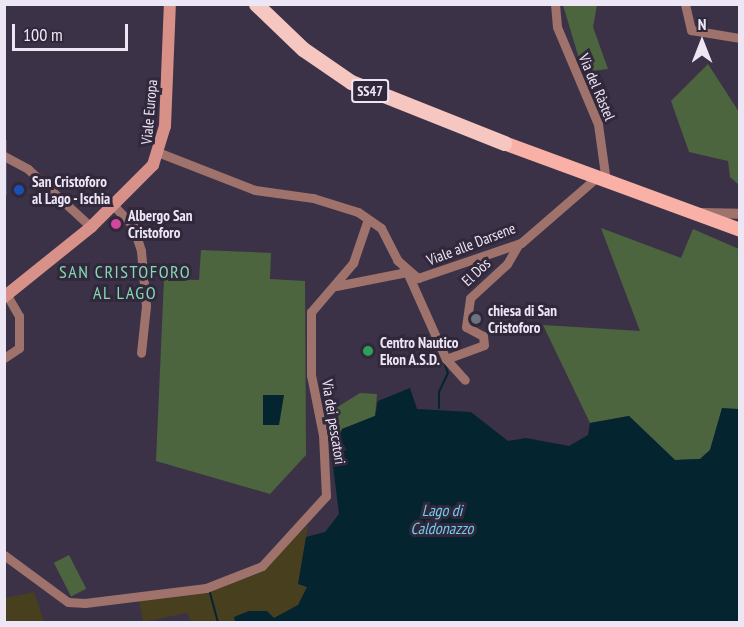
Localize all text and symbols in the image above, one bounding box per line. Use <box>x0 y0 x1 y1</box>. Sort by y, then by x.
scale bar <box>15 12 130 50</box>
north arrow <box>672 12 732 72</box>
text: N <box>698 14 706 34</box>
text: 100 m <box>23 23 63 46</box>
street label: Via del Ràstel <box>575 51 619 123</box>
street label: Viale Europa <box>137 79 161 145</box>
road number: SS47 <box>350 80 389 102</box>
place label: San Cristoforo al Lago - Ischia <box>32 172 112 207</box>
marker: San Cristoforo al Lago - Ischia <box>10 181 28 199</box>
place label: Albergo San Cristoforo <box>128 206 193 241</box>
marker: Albergo San Cristoforo <box>109 217 123 231</box>
street label: Viale alle Darsene <box>424 219 518 269</box>
street label: El Dòs <box>458 254 494 290</box>
district label: SAN CRISTOFORO AL LAGO <box>59 262 191 304</box>
place label: chiesa di San Cristoforo <box>488 301 557 336</box>
marker: chiesa di San Cristoforo <box>469 312 483 326</box>
place label: Centro Nautico Ekon A.S.D. <box>380 333 459 368</box>
marker: Centro Nautico Ekon A.S.D. <box>361 344 375 358</box>
street label: Via dei pescatori <box>318 378 350 466</box>
water label: Lago di Caldonazzo <box>411 500 473 538</box>

